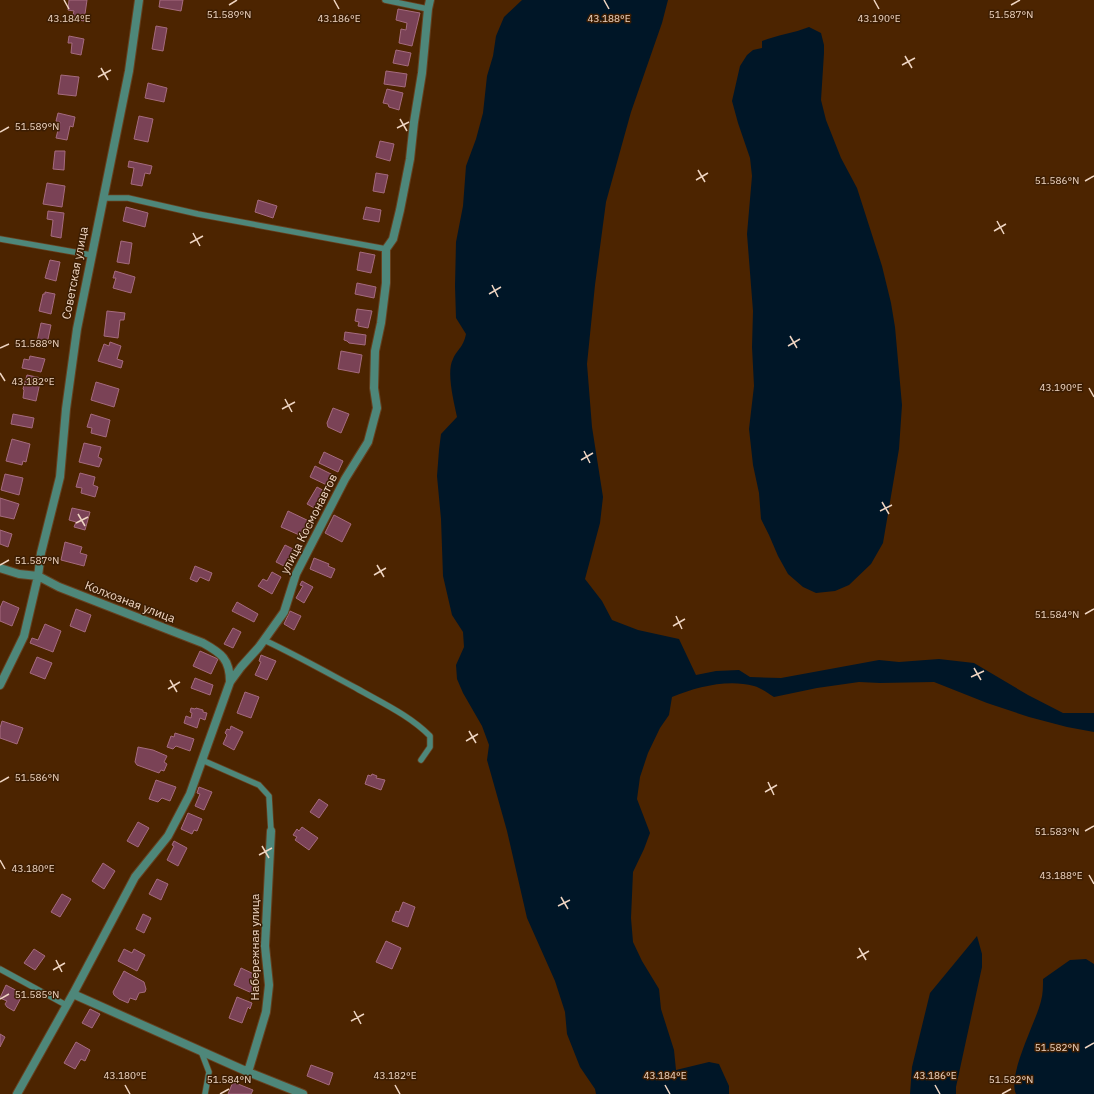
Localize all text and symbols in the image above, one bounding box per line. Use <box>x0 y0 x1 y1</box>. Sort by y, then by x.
text: 51.589°N <box>207 8 251 21</box>
text: 51.587°N <box>989 8 1033 21</box>
text: 43.184°E <box>47 12 91 25</box>
text: 43.186°E <box>317 12 361 25</box>
text: 43.188°E <box>587 12 631 25</box>
text: 43.190°E <box>857 12 901 25</box>
text: 51.589°N <box>15 120 59 133</box>
text: 51.586°N <box>1035 174 1079 187</box>
street label: Советская улица <box>58 225 91 321</box>
text: 51.588°N <box>15 337 59 350</box>
text: 43.182°E <box>11 375 55 388</box>
text: 43.190°E <box>1039 381 1083 394</box>
street label: улица Космонавтов <box>277 471 340 576</box>
text: 51.587°N <box>15 554 59 567</box>
street label: Колхозная улица <box>83 577 178 626</box>
text: 51.584°N <box>1035 608 1079 621</box>
text: 51.586°N <box>15 771 59 784</box>
text: 51.583°N <box>1035 825 1079 838</box>
text: 43.180°E <box>11 862 55 875</box>
text: 43.188°E <box>1039 869 1083 882</box>
street label: Набережная улица <box>247 893 262 1000</box>
text: 51.585°N <box>15 988 59 1001</box>
text: 51.582°N <box>1035 1041 1079 1054</box>
text: 43.180°E <box>103 1069 147 1082</box>
text: 43.182°E <box>373 1069 417 1082</box>
text: 43.184°E <box>643 1069 687 1082</box>
text: 43.186°E <box>913 1069 957 1082</box>
text: 51.584°N <box>207 1073 251 1086</box>
text: 51.582°N <box>989 1073 1033 1086</box>

